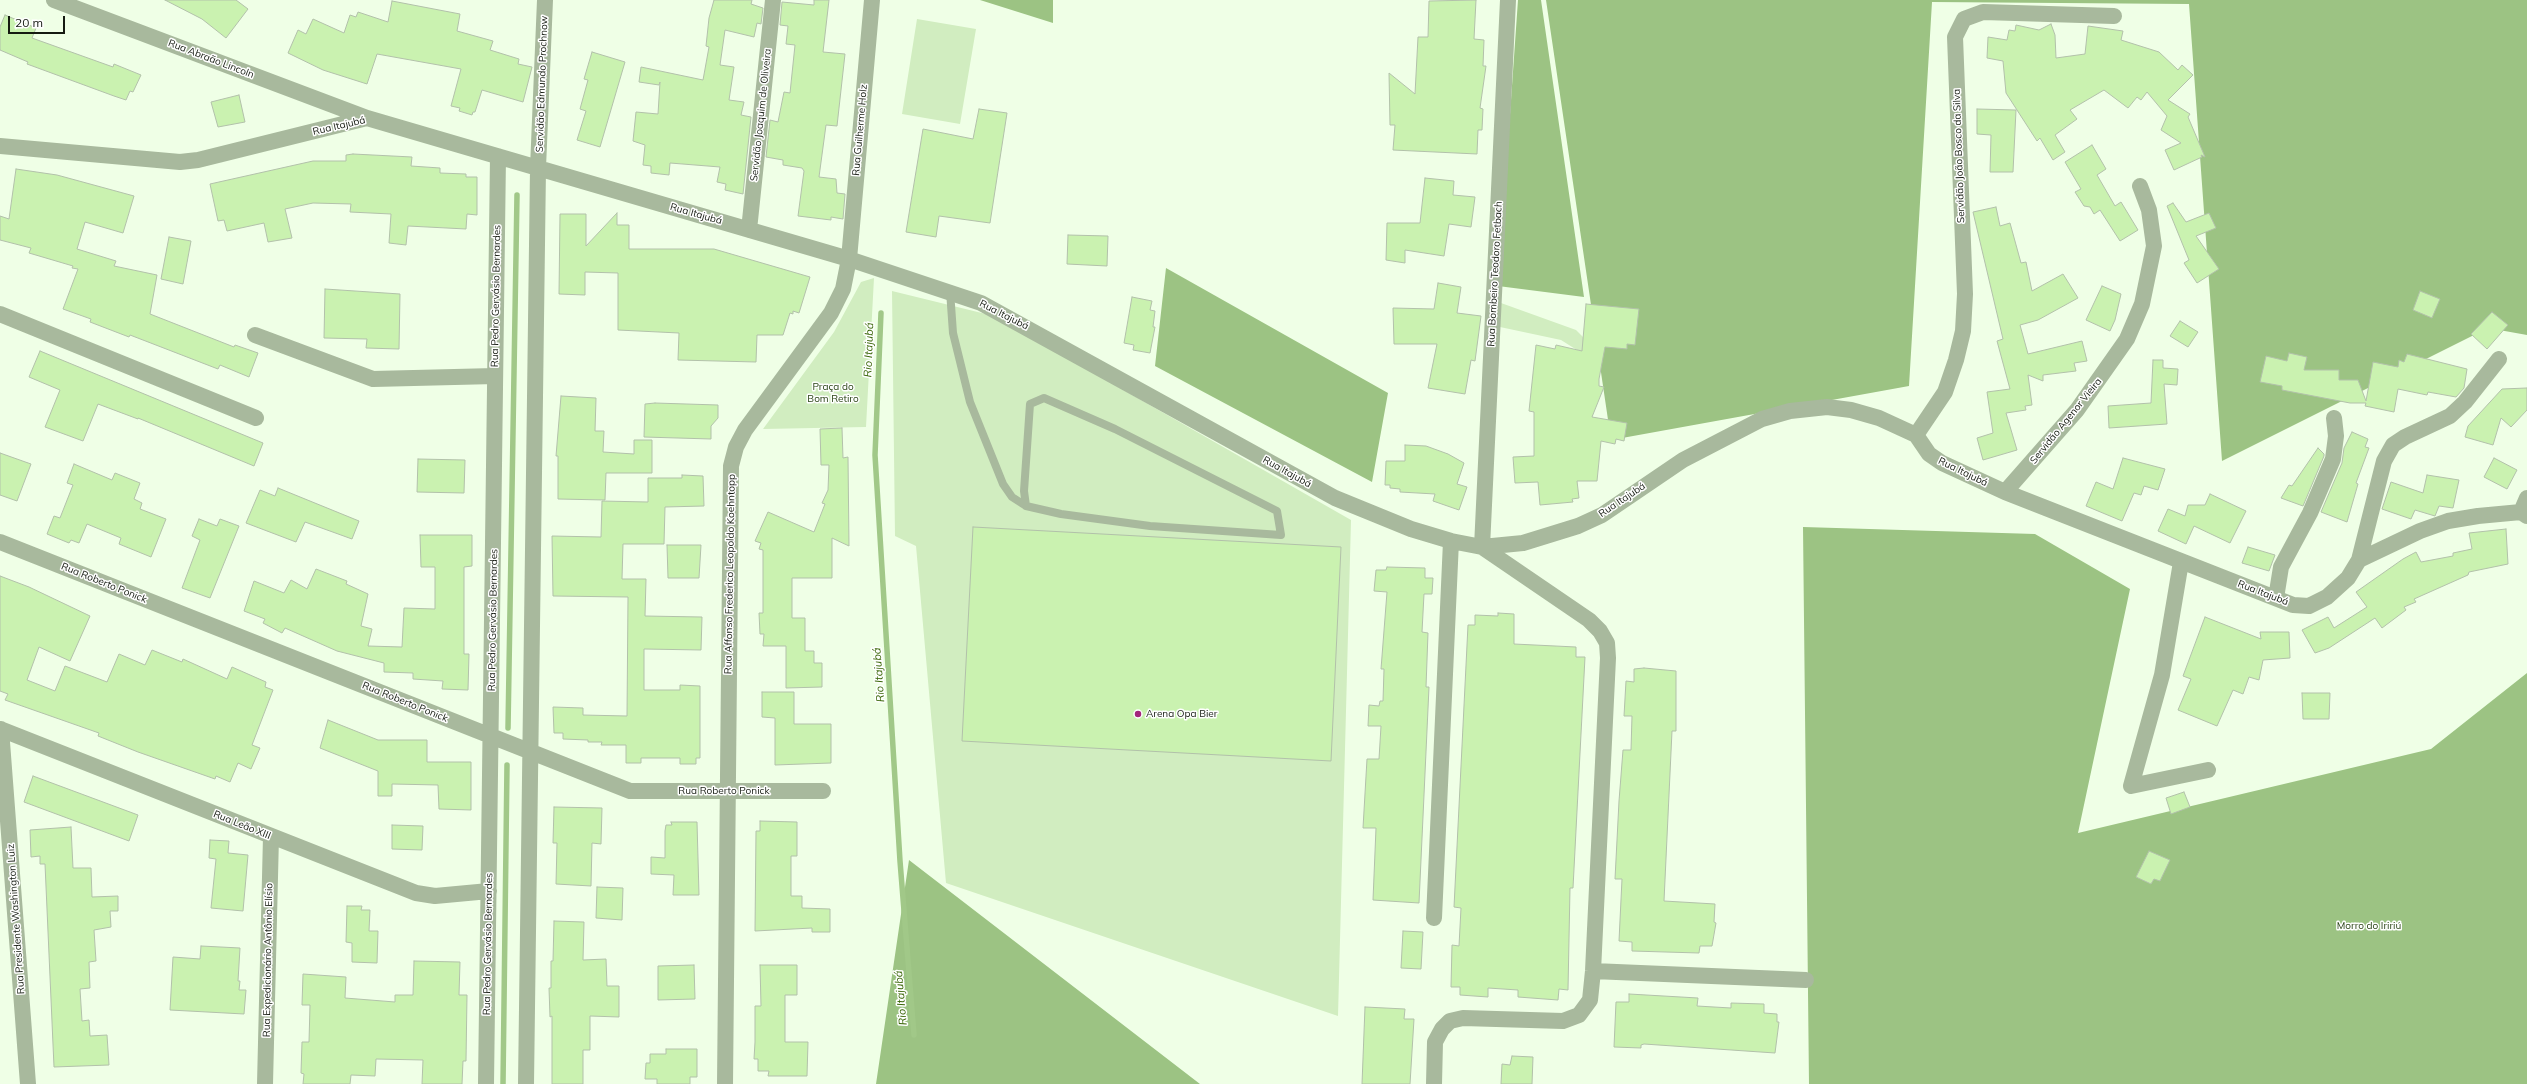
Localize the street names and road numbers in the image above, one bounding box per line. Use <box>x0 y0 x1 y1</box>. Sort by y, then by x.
street label: Servidão Edmundo Prochnow <box>534 15 550 153</box>
street label: Rua Abraão Lincoln <box>166 37 256 81</box>
street label: Servidão Joaquim de Oliveira <box>748 48 774 182</box>
street label: Rua Guilherme Holz <box>850 84 870 176</box>
street label: Servidão João Bosco da Silva <box>1951 89 1967 223</box>
street label: Rua Itajubá <box>312 114 366 138</box>
street label: Rua Itajubá <box>669 201 723 227</box>
street label: Rua Bombeiro Teodoro Fetbach <box>1485 201 1505 347</box>
street label: Rua Pedro Gervásio Bernardes <box>489 225 503 367</box>
street label: Rua Itajubá <box>977 298 1031 332</box>
street label: Servidão Agenor Vieira <box>2028 376 2104 466</box>
street label: Rua Itajubá <box>1261 454 1313 490</box>
street label: Rua Itajubá <box>1936 455 1990 489</box>
street label: Rua Affonso Frederico Leopoldo Koehntopp <box>722 474 738 674</box>
street label: Rua Itajubá <box>1596 480 1648 520</box>
street label: Rua Pedro Gervásio Bernardes <box>486 549 500 691</box>
street label: Rua Roberto Ponick <box>59 560 149 606</box>
street label: Rua Itajubá <box>2236 578 2290 608</box>
street label: Rua Roberto Ponick <box>360 679 450 725</box>
street label: Rua Roberto Ponick <box>678 785 770 797</box>
street label: Rua Leão XIII <box>212 808 272 842</box>
street label: Rua Presidente Washington Luiz <box>5 843 27 995</box>
street label: Rua Pedro Gervásio Bernardes <box>481 873 495 1015</box>
street label: Rua Expedicionário Antônio Elísio <box>261 883 275 1037</box>

